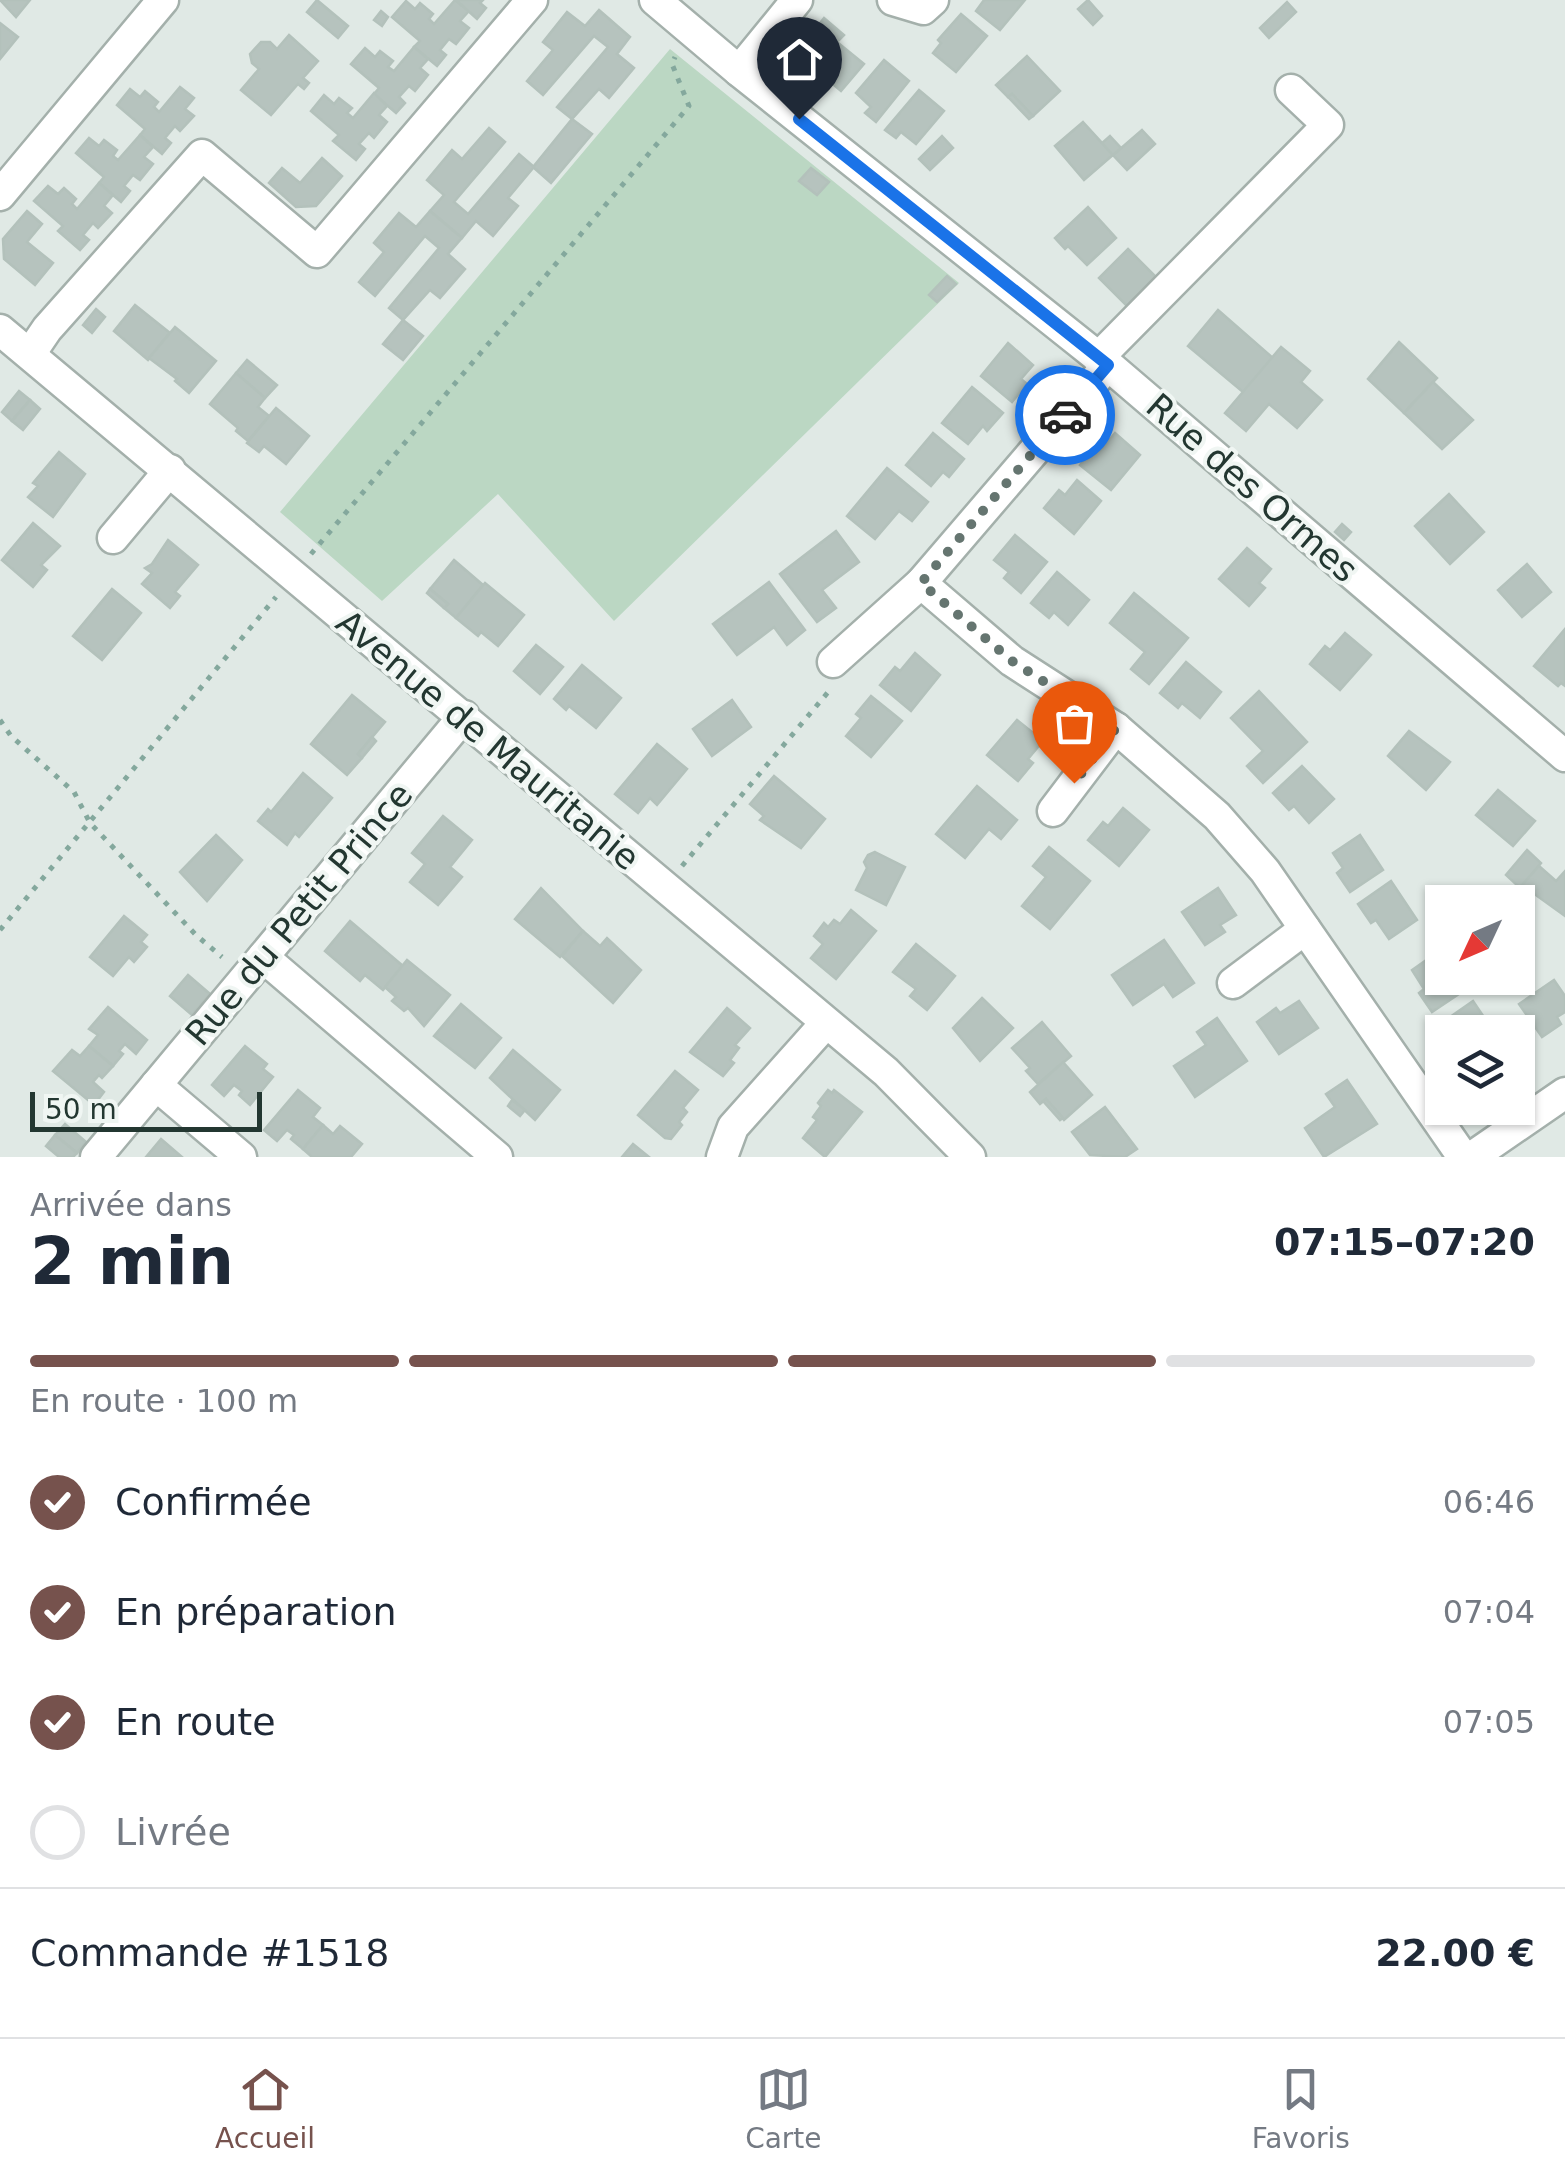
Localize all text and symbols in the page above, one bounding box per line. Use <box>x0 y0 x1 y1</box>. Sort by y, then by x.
pin <box>757 17 842 120</box>
icon: home <box>772 32 827 87</box>
courier <box>1015 365 1115 465</box>
street label: Rue des Ormes <box>1139 386 1365 590</box>
icon: car <box>1038 388 1093 443</box>
street label: Avenue de Mauritanie <box>329 602 647 878</box>
pin <box>1032 681 1117 784</box>
icon: bag <box>1047 696 1102 751</box>
street label: Rue du Petit Prince <box>177 775 421 1053</box>
north arrow <box>1425 885 1535 995</box>
map controls <box>1425 885 1535 1125</box>
button: layers <box>1425 1015 1535 1125</box>
scale bar <box>30 1087 262 1132</box>
text: 50 m <box>45 1093 117 1126</box>
text: Arrivée dans <box>30 1186 232 1224</box>
text: 07:15–07:20 <box>1274 1220 1535 1264</box>
text: 2 min <box>30 1224 234 1299</box>
text: En route · 100 m <box>30 1382 298 1420</box>
icon: check <box>30 1475 85 1530</box>
text: Confirmée <box>115 1480 312 1524</box>
text: 06:46 <box>1443 1483 1535 1521</box>
icon: check <box>30 1585 85 1640</box>
text: En préparation <box>115 1590 397 1634</box>
text: 07:04 <box>1443 1593 1535 1631</box>
icon: check <box>30 1695 85 1750</box>
text: En route <box>115 1700 276 1744</box>
text: 07:05 <box>1443 1703 1535 1741</box>
text: Livrée <box>115 1810 231 1854</box>
text: Commande #1518 <box>30 1931 389 1975</box>
text: 22.00 € <box>1375 1931 1535 1975</box>
tab: Accueil <box>215 2062 315 2155</box>
tab: Carte <box>745 2062 822 2155</box>
tab: Favoris <box>1252 2062 1350 2155</box>

